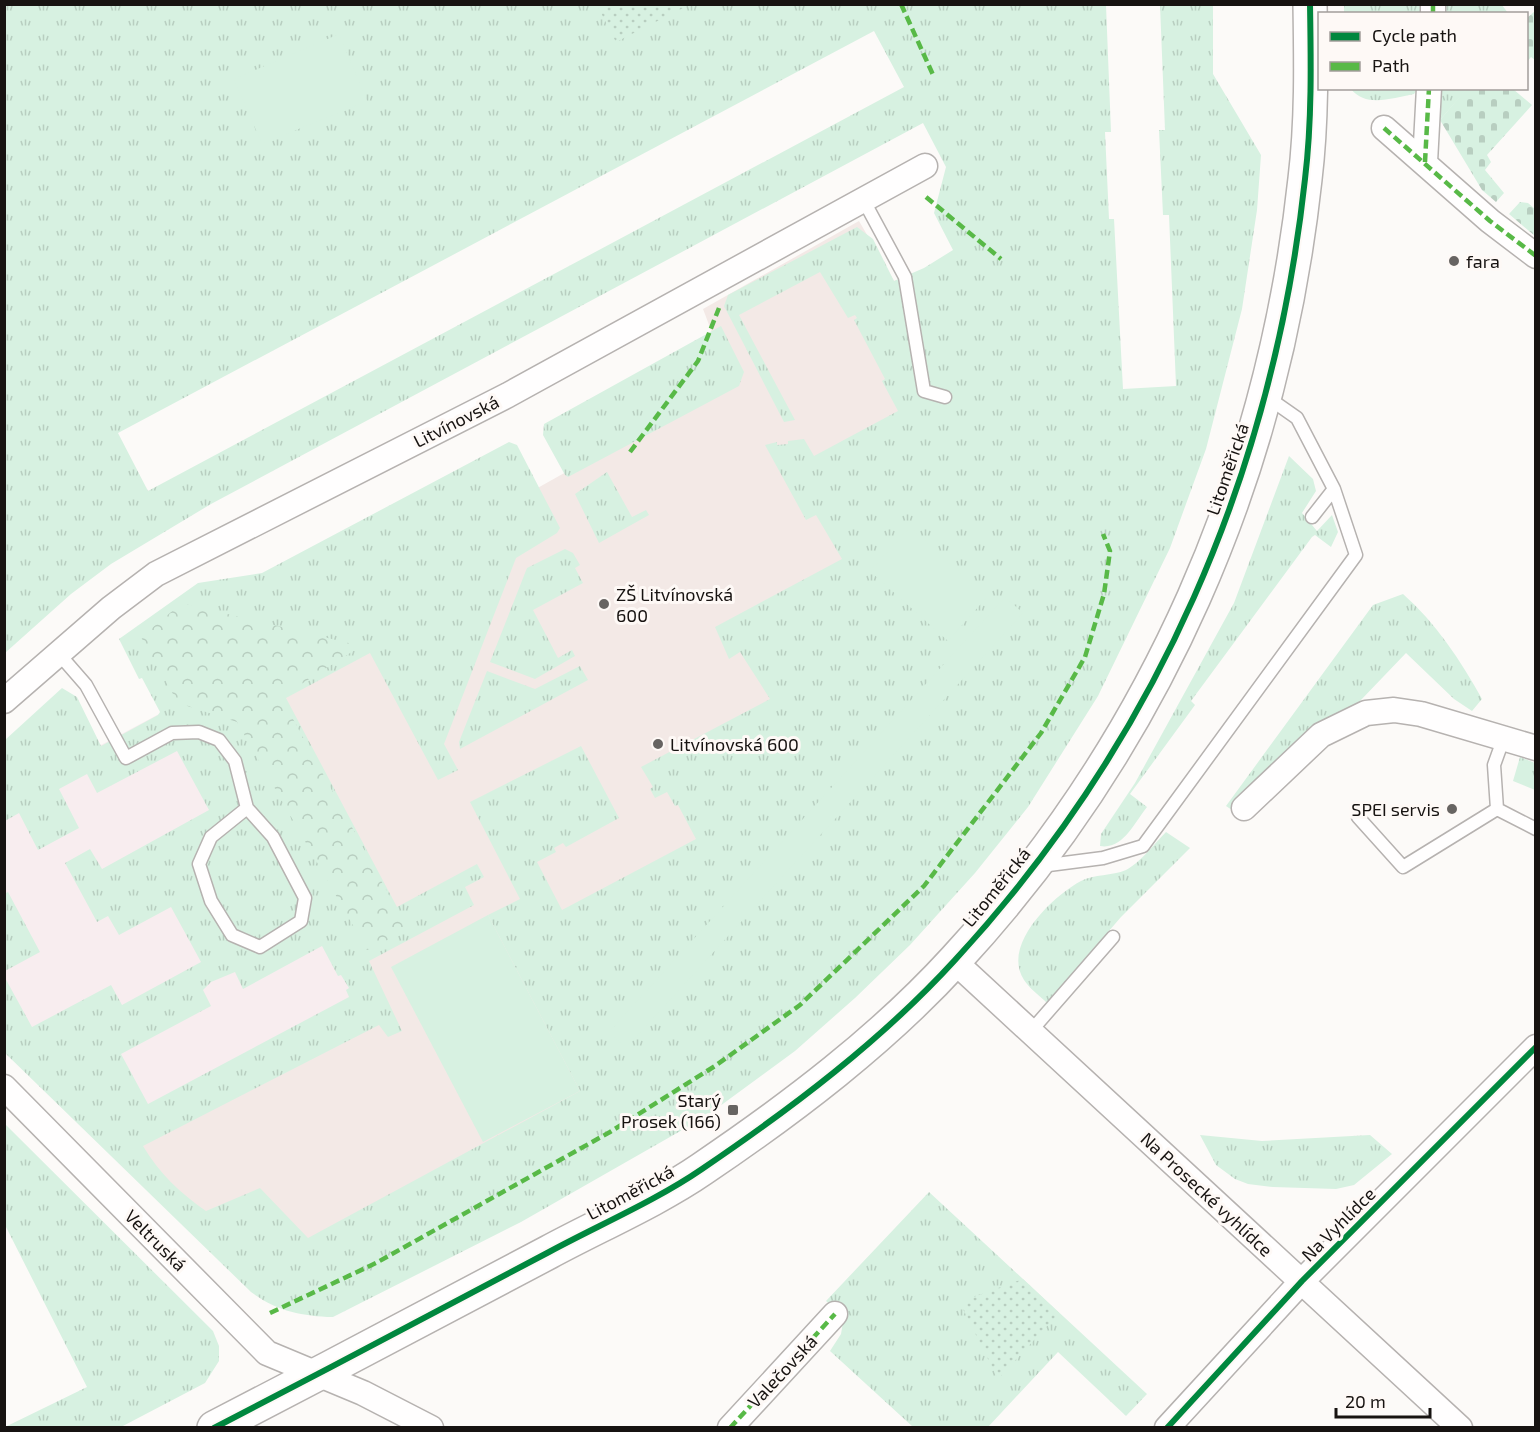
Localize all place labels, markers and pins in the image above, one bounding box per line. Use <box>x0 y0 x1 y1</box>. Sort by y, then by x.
place label: fara <box>1466 250 1500 272</box>
marker: fara <box>1447 254 1461 268</box>
place label: ZŠ Litvínovská 600 <box>616 583 733 626</box>
marker: ZŠ Litvínovská 600 <box>597 597 611 611</box>
place label: Litvínovská 600 <box>670 733 799 755</box>
marker: Litvínovská 600 <box>651 737 665 751</box>
place label: SPEI servis <box>1351 798 1440 820</box>
marker: SPEI servis <box>1445 802 1459 816</box>
place label: Starý Prosek (166) <box>621 1089 721 1132</box>
marker: Starý Prosek (166) <box>726 1103 740 1117</box>

